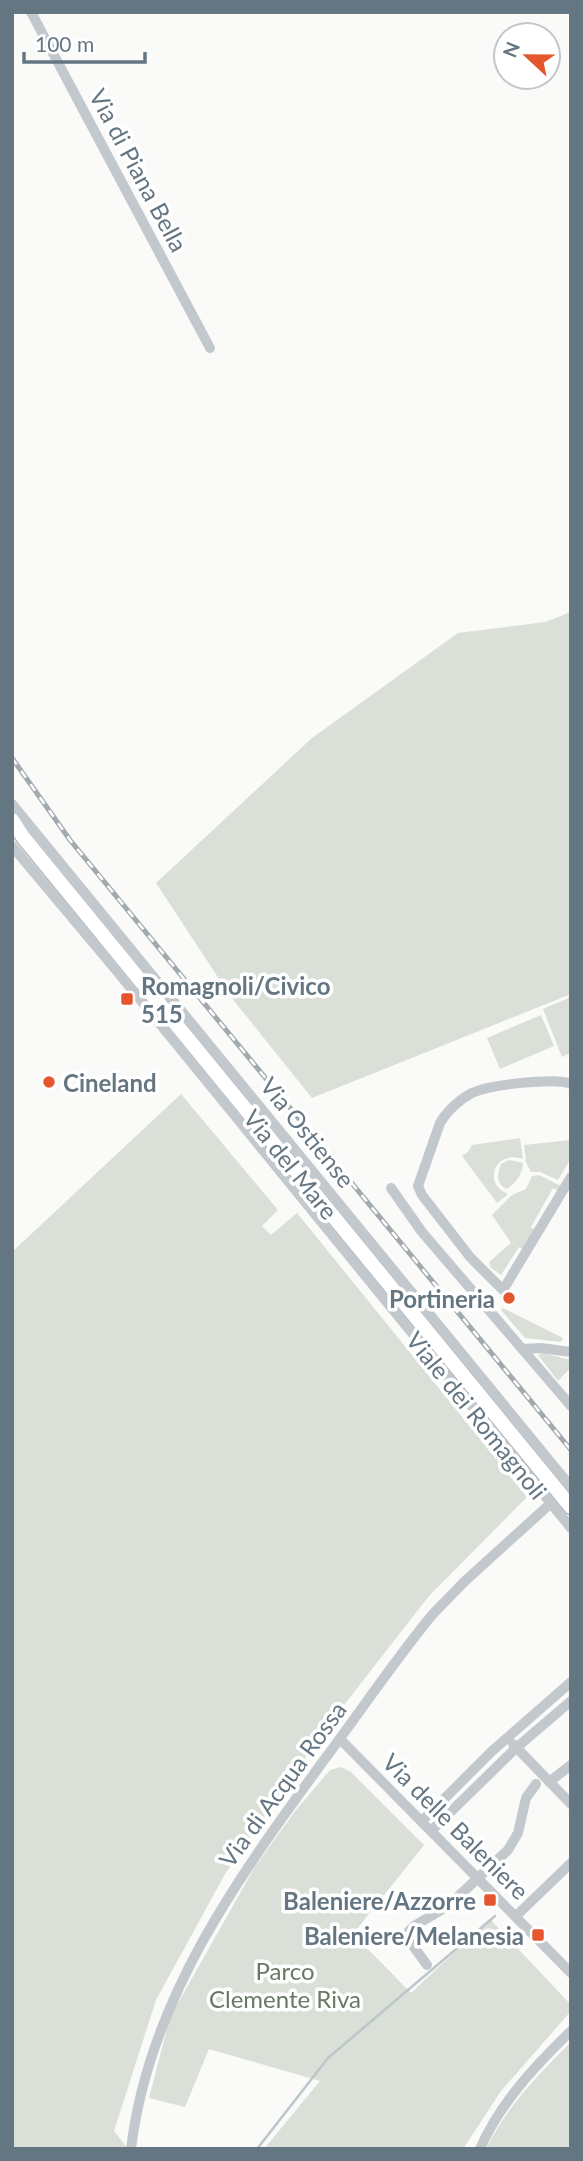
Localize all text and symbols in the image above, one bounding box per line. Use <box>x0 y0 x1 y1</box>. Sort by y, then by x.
scale bar <box>24 21 145 65</box>
north arrow <box>492 21 562 91</box>
text: 100 m <box>35 31 94 56</box>
text: N <box>497 38 524 61</box>
street label: Via di Piana Bella <box>84 84 194 256</box>
place label: Romagnoli/Civico 515 <box>141 971 331 1028</box>
marker: Romagnoli/Civico 515 <box>119 991 135 1007</box>
place label: Cineland <box>63 1068 157 1097</box>
street label: Via Ostiense <box>255 1071 361 1193</box>
marker: Cineland <box>41 1074 57 1090</box>
street label: Via del Mare <box>238 1103 344 1225</box>
place label: Portineria <box>389 1284 495 1313</box>
marker: Portineria <box>501 1290 517 1306</box>
street label: Viale dei Romagnoli <box>401 1325 553 1505</box>
street label: Via di Acqua Rossa <box>212 1696 352 1872</box>
street label: Via delle Baleniere <box>377 1747 535 1905</box>
place label: Baleniere/Azzorre <box>283 1886 476 1915</box>
marker: Baleniere/Azzorre <box>482 1892 498 1908</box>
place label: Baleniere/Melanesia <box>304 1921 524 1950</box>
marker: Baleniere/Melanesia <box>530 1927 546 1943</box>
park label: Parco Clemente Riva <box>209 1956 361 2013</box>

